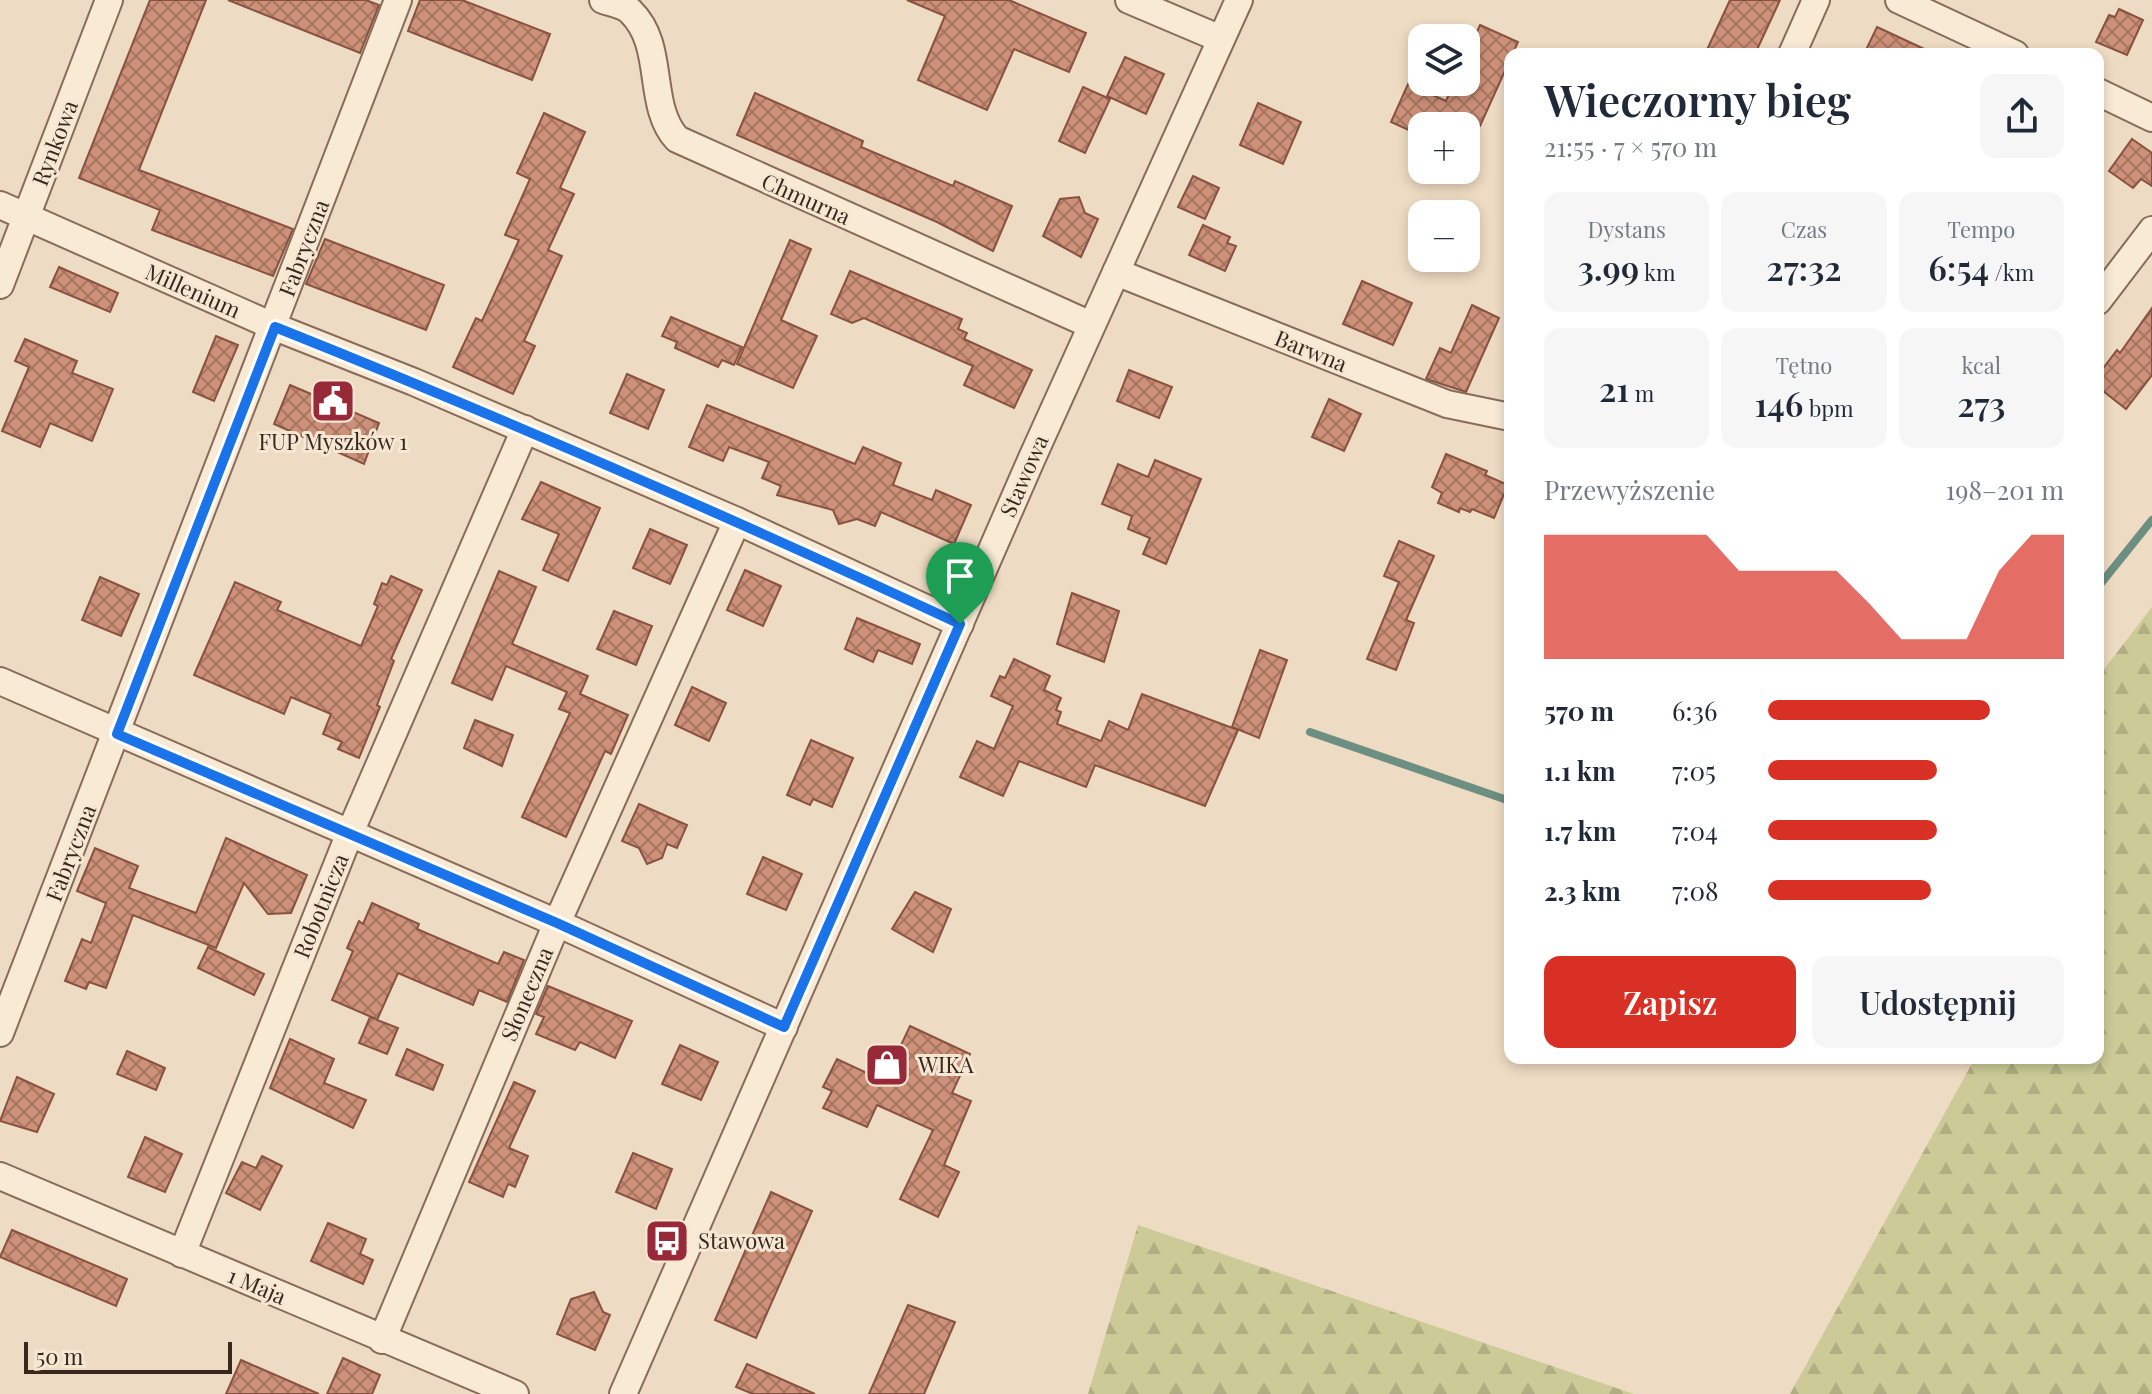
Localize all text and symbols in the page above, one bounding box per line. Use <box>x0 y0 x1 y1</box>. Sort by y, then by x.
map controls <box>1408 24 1480 272</box>
button: layers <box>1408 24 1480 96</box>
text: Wieczorny bieg <box>1544 69 1851 128</box>
button: share <box>1980 74 2064 158</box>
street label: Rynkowa <box>24 96 84 190</box>
button: + <box>1408 112 1480 184</box>
text: 21:55 · 7 × 570 m <box>1544 129 1717 164</box>
street label: Chmurna <box>757 165 856 231</box>
street label: Fabryczna <box>271 195 335 300</box>
button: − <box>1408 200 1480 272</box>
text: Dystans <box>1587 214 1666 244</box>
text: Czas <box>1781 214 1827 244</box>
text: Tempo <box>1947 214 2015 244</box>
text: 3.99 <box>1578 244 1639 290</box>
text: 27:32 <box>1766 244 1842 290</box>
text: 6:54 <box>1928 244 1989 290</box>
street label: Millenium <box>141 256 246 325</box>
text: km <box>1639 257 1676 287</box>
text: /km <box>1989 257 2034 287</box>
street label: Barwna <box>1271 322 1352 378</box>
text: Tętno <box>1776 350 1832 380</box>
text: kcal <box>1962 350 2001 380</box>
text: 21 <box>1599 365 1629 411</box>
public building icon: FUP Myszków 1 <box>309 377 357 425</box>
text: m <box>1629 378 1654 408</box>
text: 146 <box>1754 380 1803 426</box>
text: 273 <box>1957 380 2006 426</box>
text: bpm <box>1803 393 1854 423</box>
place label: FUP Myszków 1 <box>259 426 407 456</box>
street label: Stawowa <box>992 430 1054 521</box>
text: Przewyższenie <box>1544 472 1715 507</box>
text: 198–201 m <box>1946 472 2064 507</box>
pin <box>926 542 994 624</box>
icon: arrive <box>938 554 982 598</box>
text: 570 m <box>1544 693 1614 728</box>
text: 6:36 <box>1672 693 1718 728</box>
text: 1.1 km <box>1544 753 1615 788</box>
text: 7:05 <box>1672 753 1716 788</box>
street label: Fabryczna <box>38 800 102 905</box>
text: 1.7 km <box>1544 813 1616 848</box>
text: 7:04 <box>1672 813 1718 848</box>
street label: Robotnicza <box>286 849 355 962</box>
text: 2.3 km <box>1544 873 1621 908</box>
text: 7:08 <box>1672 873 1719 908</box>
street label: Słoneczna <box>493 942 559 1045</box>
button: Zapisz <box>1544 956 1796 1048</box>
button: Udostępnij <box>1812 956 2064 1048</box>
shop icon: WIKA <box>863 1041 911 1089</box>
place label: WIKA <box>917 1049 974 1079</box>
bus stop icon: Stawowa <box>643 1217 691 1265</box>
place label: Stawowa <box>698 1225 785 1255</box>
street label: 1 Maja <box>224 1259 291 1311</box>
scale bar <box>24 1338 232 1374</box>
text: 50 m <box>36 1341 83 1371</box>

